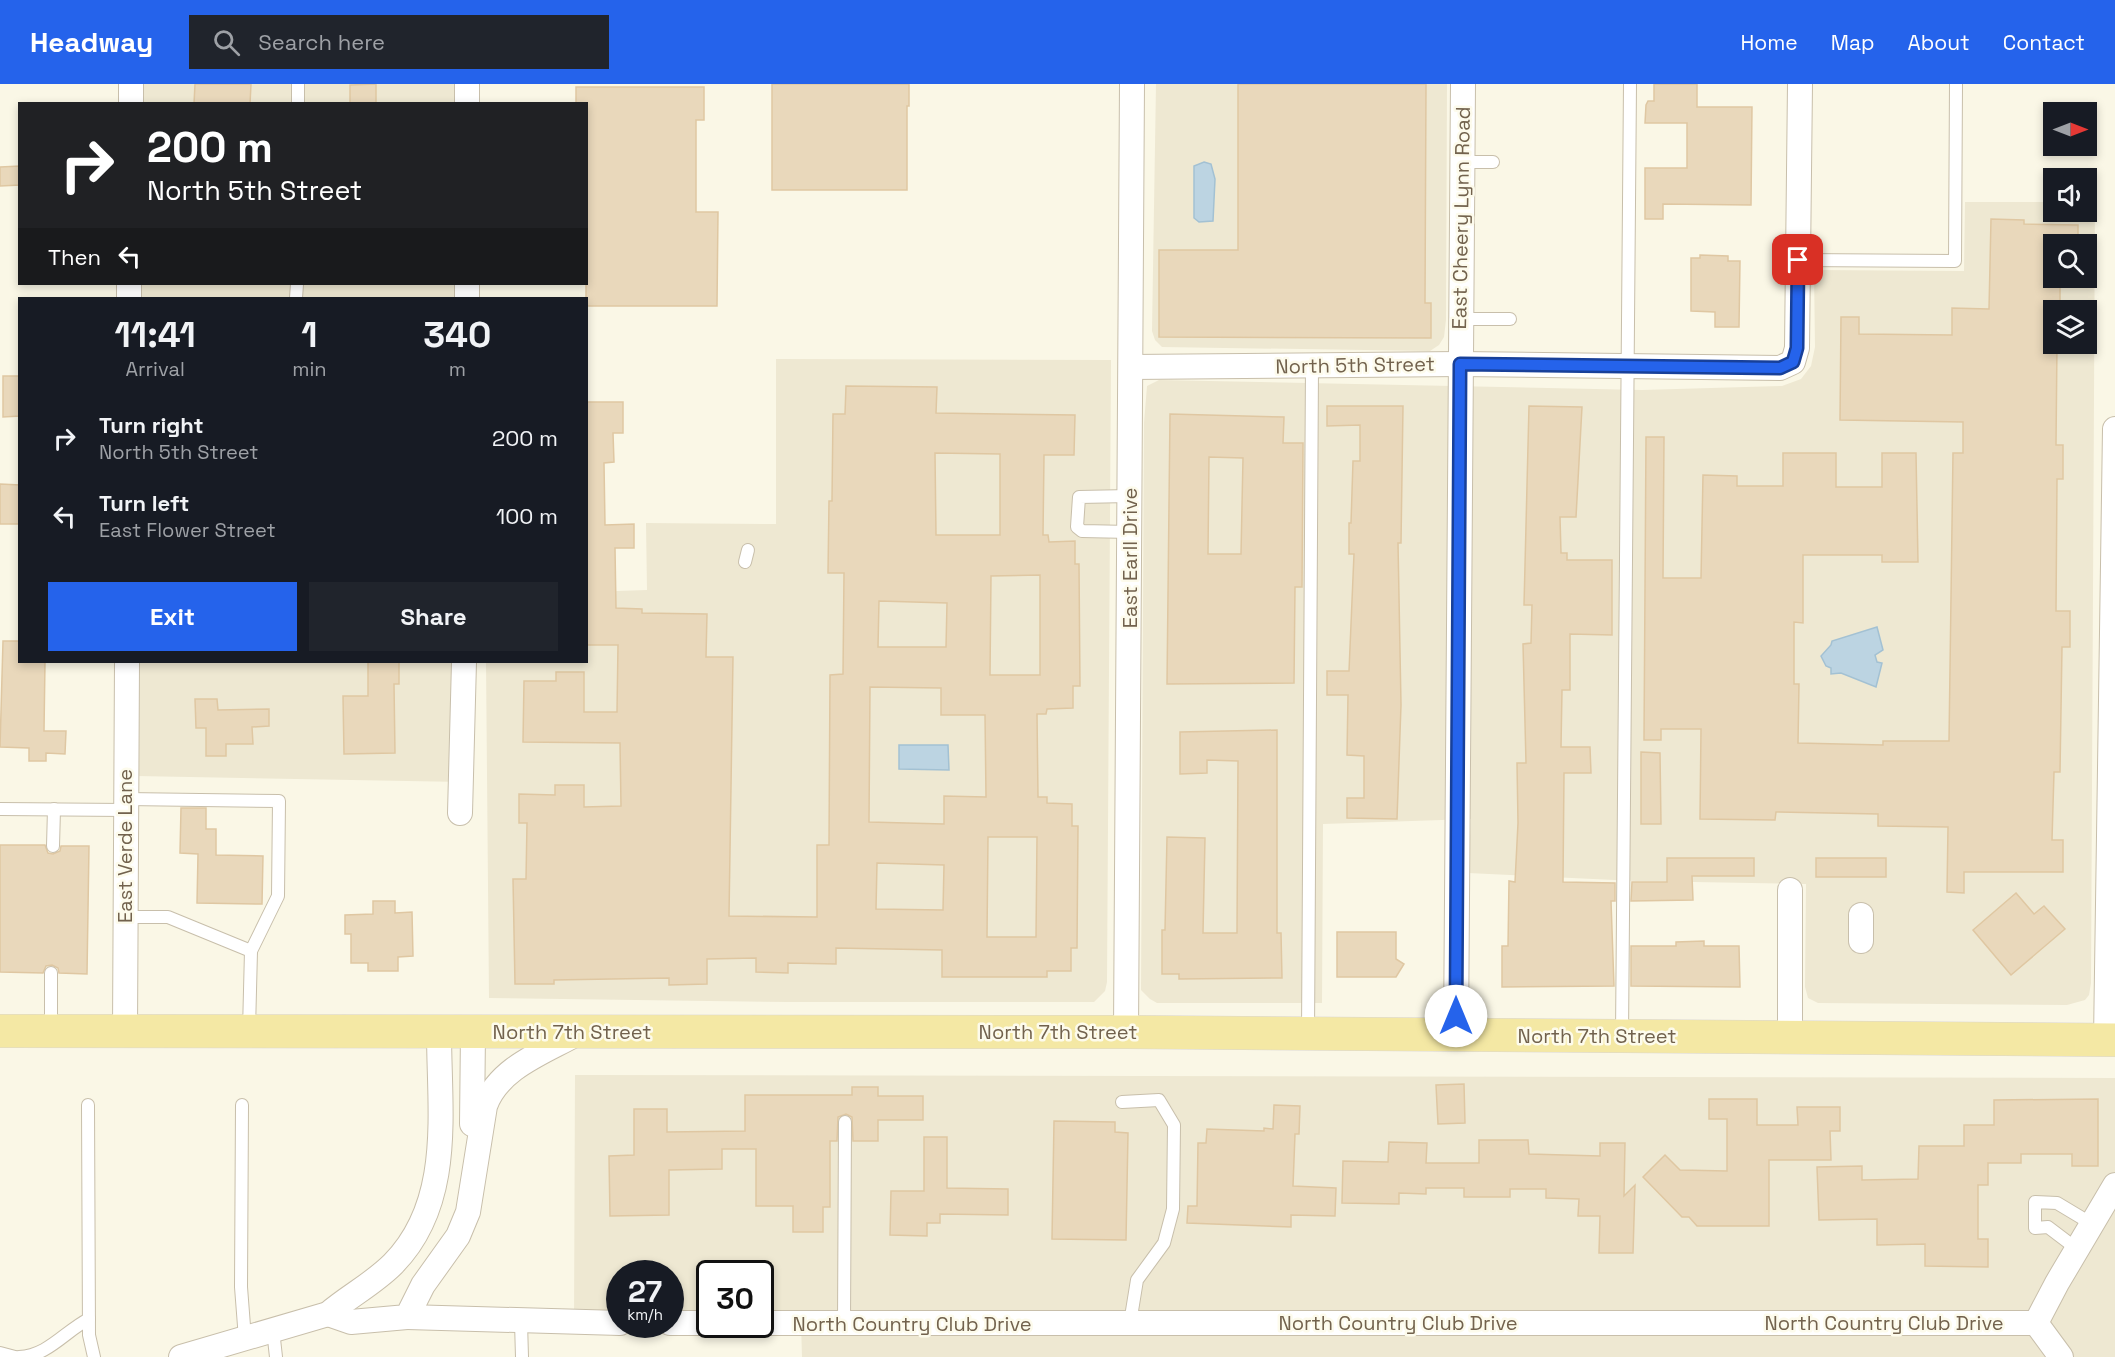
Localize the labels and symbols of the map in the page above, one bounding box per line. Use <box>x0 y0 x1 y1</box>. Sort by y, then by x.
north arrow <box>2043 102 2097 156</box>
street label: East Cheery Lynn Road <box>1446 106 1476 330</box>
pin <box>1772 234 1823 285</box>
street label: North 5th Street <box>1275 351 1435 379</box>
street label: East Earll Drive <box>1117 488 1143 628</box>
street label: East Verde Lane <box>112 769 138 923</box>
position arrow <box>1424 984 1488 1048</box>
street label: North 7th Street <box>493 1019 651 1045</box>
street label: North 7th Street <box>979 1019 1137 1045</box>
street label: North 7th Street <box>1518 1023 1676 1049</box>
speed limit sign: 30 <box>696 1260 774 1338</box>
street label: North Country Club Drive <box>1278 1310 1518 1336</box>
street label: North Country Club Drive <box>1764 1310 2004 1336</box>
street label: North Country Club Drive <box>792 1311 1032 1337</box>

